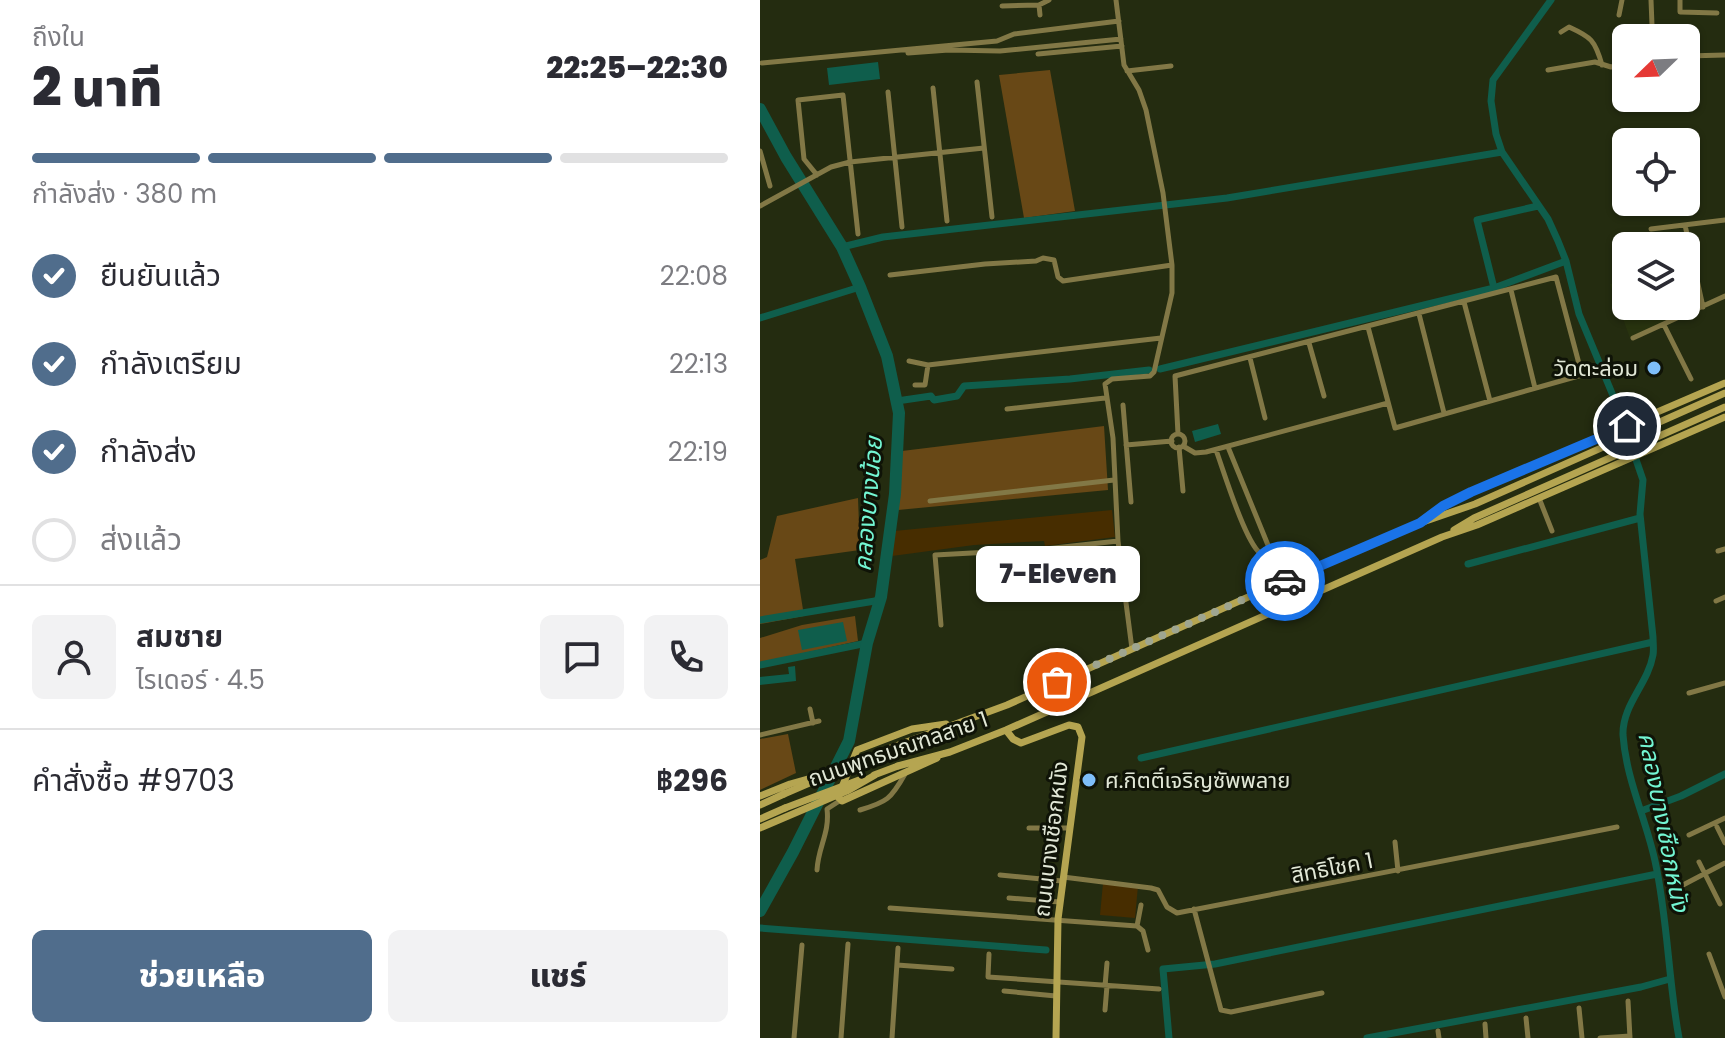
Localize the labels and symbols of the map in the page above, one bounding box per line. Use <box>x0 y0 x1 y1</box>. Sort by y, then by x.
north arrow <box>1612 24 1700 112</box>
place label: วัดตะล่อม <box>1553 353 1638 384</box>
marker: วัดตะล่อม <box>1645 359 1663 377</box>
pin <box>1593 392 1661 460</box>
water label: คลองบางน้อย <box>846 434 890 573</box>
courier <box>1245 541 1325 621</box>
callout: 7-Eleven <box>975 546 1139 602</box>
pin <box>1023 648 1091 716</box>
street label: ถนนพุทธมณฑลสาย 1 <box>804 704 992 794</box>
water label: คลองบางเชือกหนัง <box>1630 729 1698 916</box>
street label: ถนนบางเชือกหนัง <box>1026 759 1076 919</box>
place label: ศ.กิตติ์เจริญซัพพลาย <box>1105 765 1290 796</box>
marker: ศ.กิตติ์เจริญซัพพลาย <box>1080 771 1098 789</box>
street label: สิทธิโชค 1 <box>1288 845 1376 891</box>

